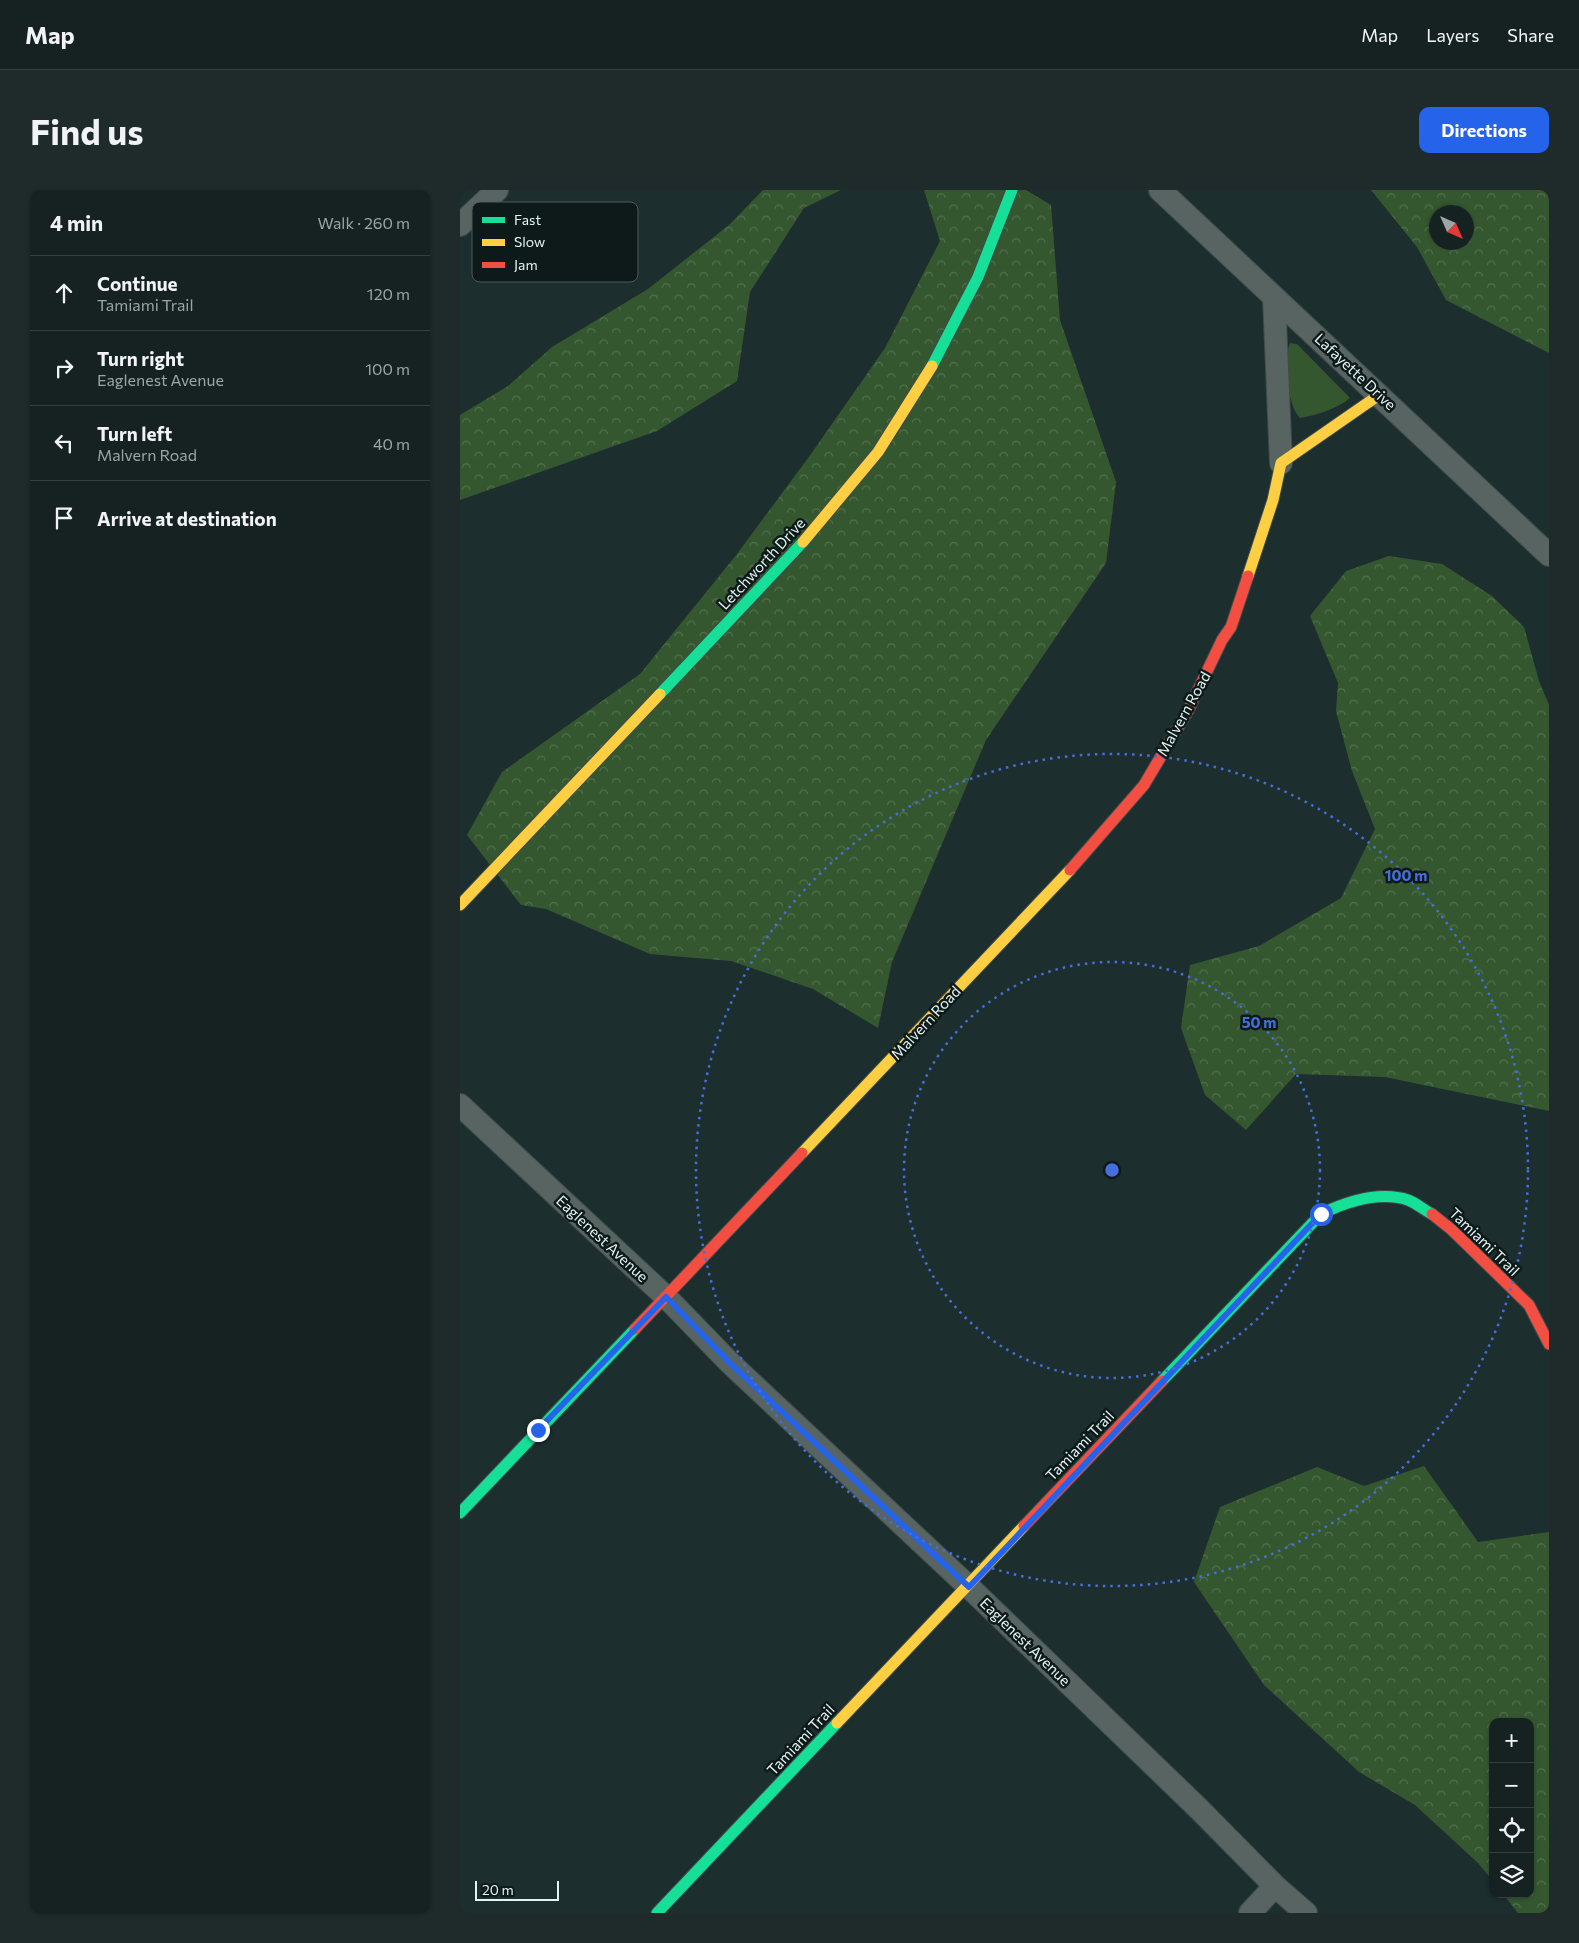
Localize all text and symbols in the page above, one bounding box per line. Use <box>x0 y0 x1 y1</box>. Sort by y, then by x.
text: Map <box>25 20 75 49</box>
text: Map <box>1361 24 1398 46</box>
text: Layers <box>1426 24 1479 46</box>
text: Share <box>1507 24 1554 46</box>
button: Directions <box>1419 107 1549 153</box>
text: Find us <box>30 109 144 152</box>
legend <box>472 202 638 282</box>
north arrow <box>1429 205 1474 250</box>
text: 4 min <box>50 210 103 235</box>
text: Fast <box>514 211 541 228</box>
text: Walk · 260 m <box>318 213 410 232</box>
text: Slow <box>514 233 545 250</box>
text: Jam <box>514 256 538 273</box>
text: Continue <box>97 272 177 295</box>
icon: ahead <box>50 279 78 307</box>
text: 120 m <box>367 284 410 303</box>
text: Tamiami Trail <box>97 295 194 314</box>
street label: Lafayette Drive <box>1311 329 1400 414</box>
text: Turn right <box>97 347 184 370</box>
icon: right <box>50 354 78 382</box>
text: 100 m <box>365 359 410 378</box>
text: Eaglenest Avenue <box>97 370 224 389</box>
text: Turn left <box>97 422 172 445</box>
icon: left <box>50 429 78 457</box>
text: 40 m <box>373 434 410 453</box>
text: Malvern Road <box>97 445 197 464</box>
icon: arrive <box>50 504 78 532</box>
text: Arrive at destination <box>97 507 277 530</box>
street label: Letchworth Drive <box>714 514 808 613</box>
street label: Malvern Road <box>1153 668 1214 759</box>
text: 100 m <box>1385 866 1427 884</box>
street label: Malvern Road <box>887 982 964 1063</box>
text: 50 m <box>1242 1013 1276 1031</box>
centre of rings <box>1103 1161 1121 1179</box>
street label: Eaglenest Avenue <box>553 1191 652 1285</box>
route start <box>1310 1203 1333 1226</box>
street label: Tamiami Trail <box>1446 1203 1523 1279</box>
street label: Tamiami Trail <box>1041 1407 1117 1484</box>
route end <box>527 1419 550 1442</box>
street label: Eaglenest Avenue <box>977 1594 1075 1689</box>
street label: Tamiami Trail <box>763 1700 838 1779</box>
map controls <box>1489 1718 1534 1898</box>
button: + <box>1489 1718 1534 1763</box>
button: − <box>1489 1763 1534 1808</box>
button: locate <box>1489 1808 1534 1853</box>
button: layers <box>1489 1853 1534 1898</box>
scale bar <box>475 1878 559 1901</box>
text: 20 m <box>482 1881 514 1898</box>

